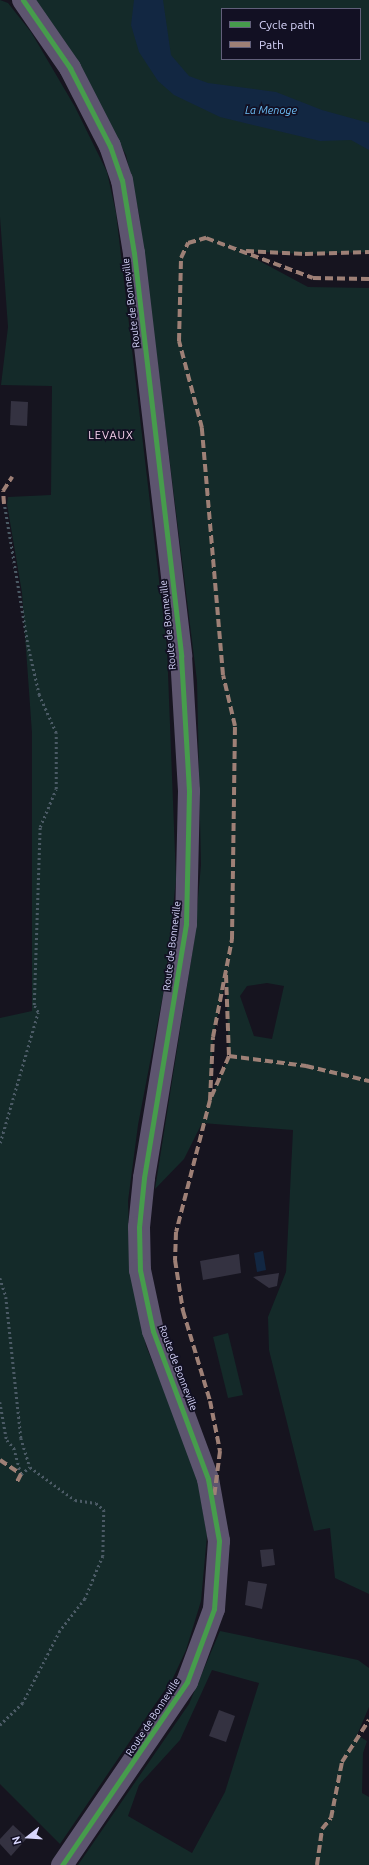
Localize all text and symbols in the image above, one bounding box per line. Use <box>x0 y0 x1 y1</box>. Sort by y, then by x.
legend <box>221 8 361 60</box>
text: Cycle path <box>259 18 315 31</box>
text: Path <box>259 38 284 51</box>
water label: La Menoge <box>245 103 297 117</box>
street label: Route de Bonneville <box>120 257 142 349</box>
district label: LEVAUX <box>88 428 134 442</box>
street label: Route de Bonneville <box>157 579 179 671</box>
street label: Route de Bonneville <box>161 900 183 992</box>
street label: Route de Bonneville <box>156 1324 200 1412</box>
street label: Route de Bonneville <box>123 1676 183 1758</box>
north arrow <box>8 1817 48 1857</box>
text: N <box>10 1835 23 1846</box>

